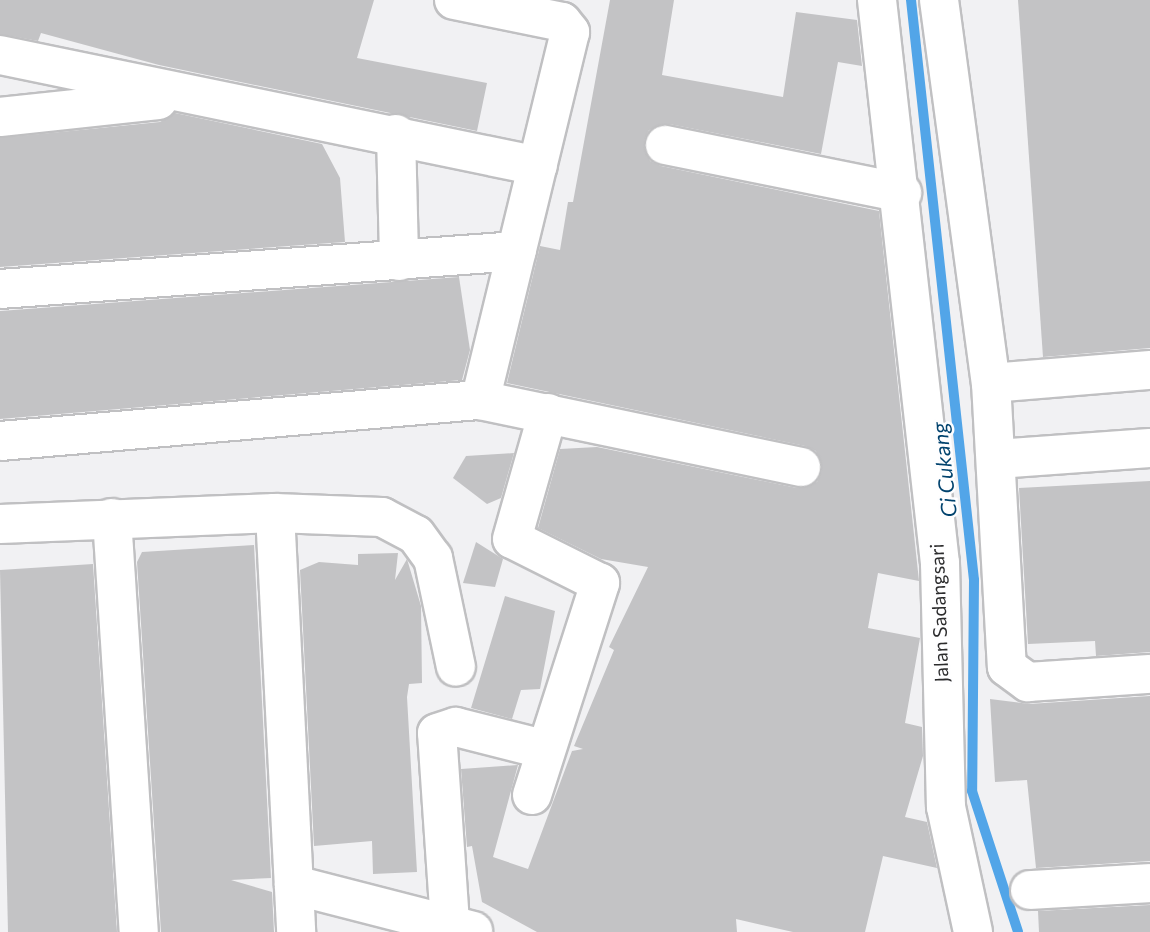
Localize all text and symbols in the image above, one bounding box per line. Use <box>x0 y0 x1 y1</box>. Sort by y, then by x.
water label: Ci Cukang <box>926 421 962 519</box>
street label: Jalan Sadangsari <box>925 543 953 683</box>

